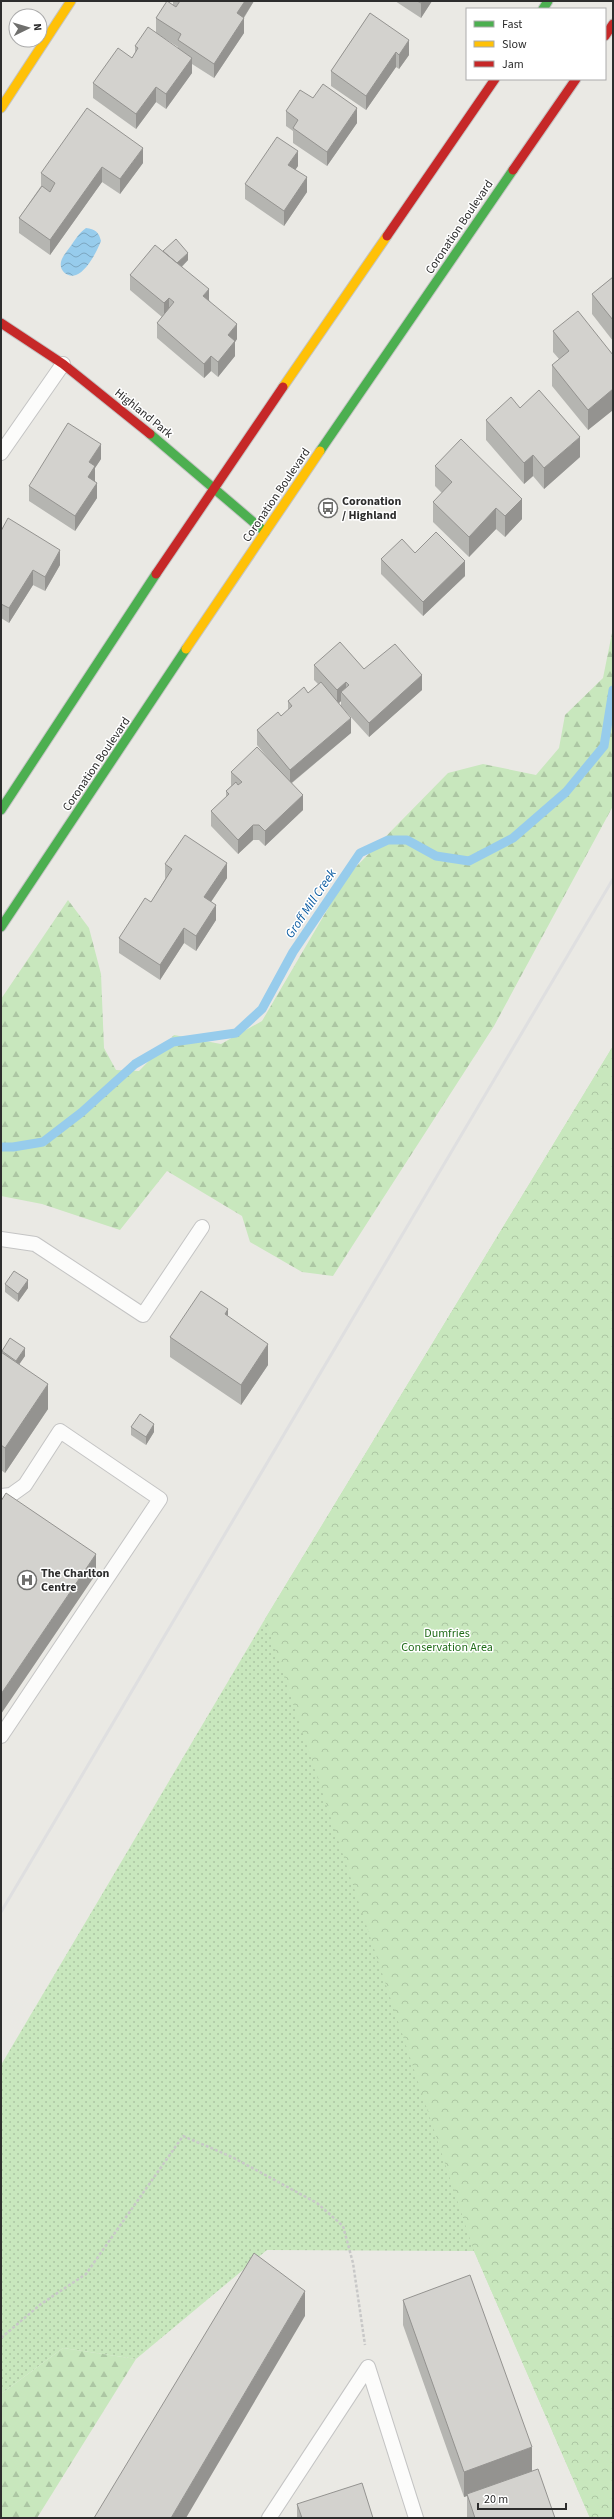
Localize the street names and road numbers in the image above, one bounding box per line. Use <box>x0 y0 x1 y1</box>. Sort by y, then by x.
street label: Coronation Boulevard <box>422 177 497 278</box>
street label: Highland Park <box>111 385 176 442</box>
street label: Coronation Boulevard <box>239 445 314 546</box>
street label: Coronation Boulevard <box>59 714 134 815</box>

